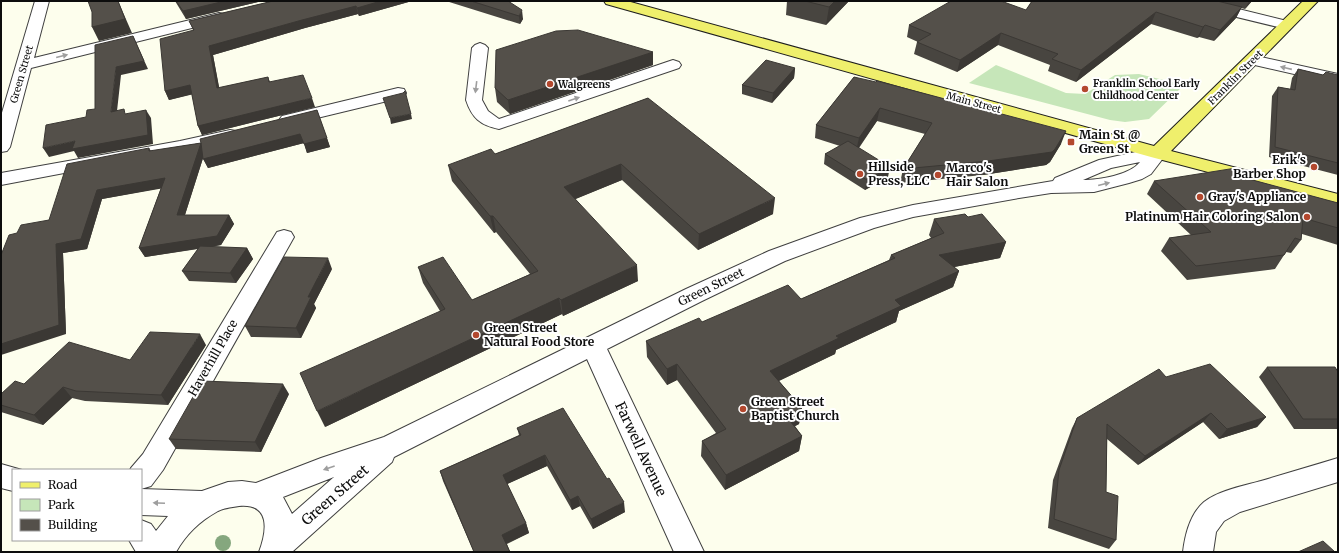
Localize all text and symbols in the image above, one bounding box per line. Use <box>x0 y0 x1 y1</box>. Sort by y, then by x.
street label: Green Street <box>7 44 36 105</box>
street label: Franklin Street <box>1205 47 1266 108</box>
one-way arrow <box>56 53 68 59</box>
one-way arrow <box>1280 64 1293 70</box>
place label: Franklin School Early Childhood Center <box>1093 77 1200 102</box>
place label: Walgreens <box>557 78 610 91</box>
marker: Walgreens <box>545 79 555 89</box>
one-way arrow <box>473 81 479 93</box>
marker: Franklin School Early Childhood Center <box>1080 84 1090 94</box>
street label: Main Street <box>945 89 1003 116</box>
one-way arrow <box>569 96 581 102</box>
place label: Main St @ Green St <box>1079 127 1140 156</box>
marker: Main St @ Green St <box>1066 137 1076 147</box>
place label: Erik's Barber Shop <box>1233 152 1306 181</box>
place label: Hillside Press, LLC <box>868 159 930 188</box>
place label: Marco's Hair Salon <box>946 160 1008 189</box>
marker: Erik's Barber Shop <box>1309 162 1319 172</box>
marker: Hillside Press, LLC <box>855 169 865 179</box>
marker: Marco's Hair Salon <box>933 170 943 180</box>
one-way arrow <box>1097 180 1110 186</box>
place label: Gray's Appliance <box>1208 189 1307 204</box>
marker: Gray's Appliance <box>1195 192 1205 202</box>
place label: Platinum Hair Coloring Salon <box>1125 209 1299 224</box>
marker: Platinum Hair Coloring Salon <box>1302 212 1312 222</box>
street label: Green Street <box>675 264 746 309</box>
street label: Haverhill Place <box>185 317 241 399</box>
place label: Green Street Natural Food Store <box>484 320 595 349</box>
marker: Green Street Natural Food Store <box>471 330 481 340</box>
place label: Green Street Baptist Church <box>751 394 839 423</box>
street label: Farwell Avenue <box>611 399 671 499</box>
marker: Green Street Baptist Church <box>738 404 748 414</box>
street label: Green Street <box>298 461 373 529</box>
one-way arrow <box>322 465 334 471</box>
legend <box>12 469 142 541</box>
text: Road <box>48 477 77 492</box>
text: Park <box>48 497 75 512</box>
one-way arrow <box>152 500 165 506</box>
text: Building <box>48 517 98 532</box>

